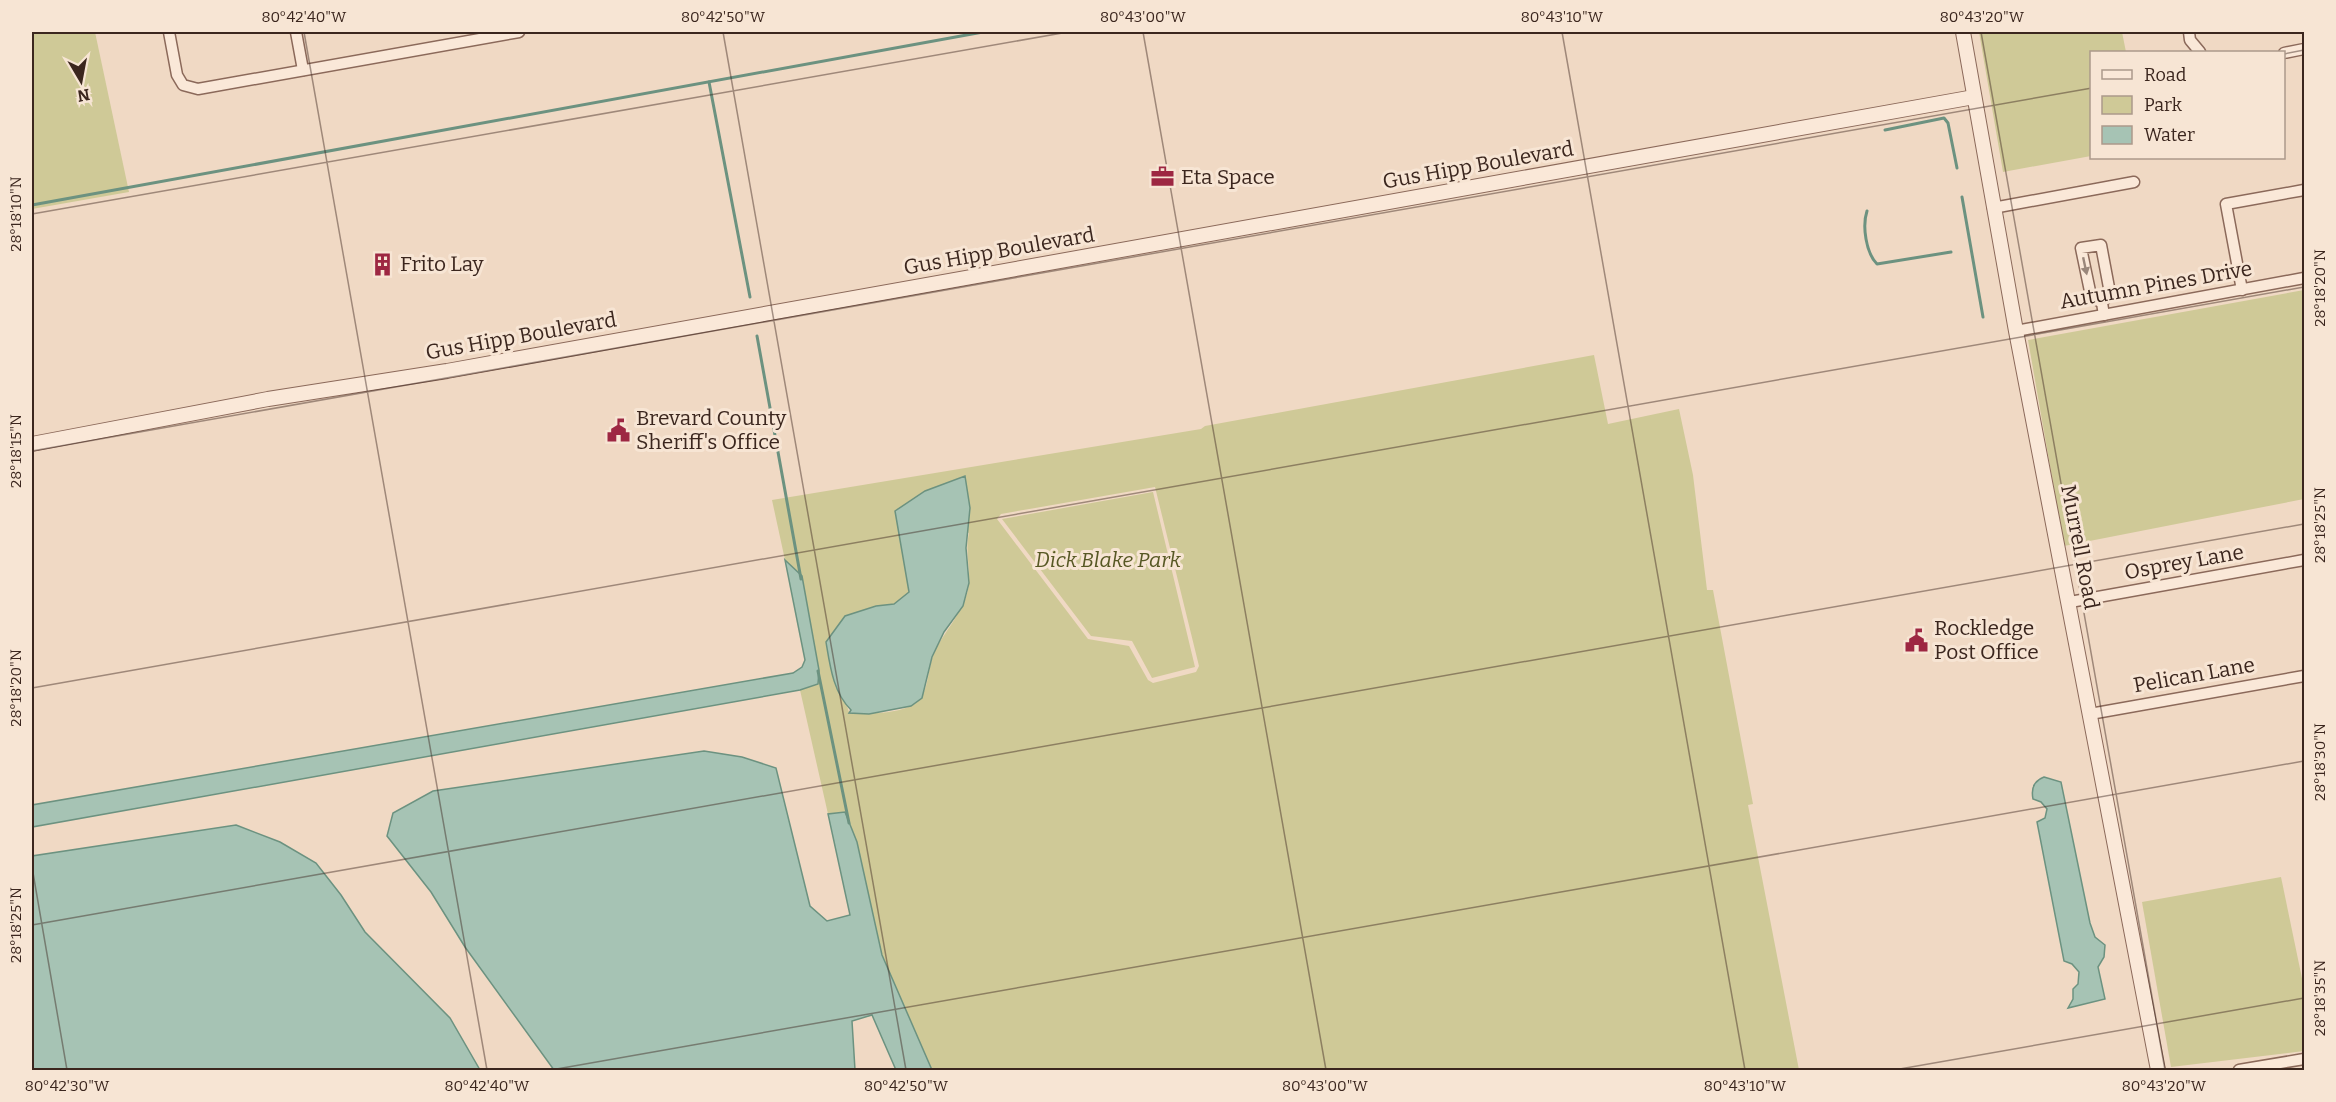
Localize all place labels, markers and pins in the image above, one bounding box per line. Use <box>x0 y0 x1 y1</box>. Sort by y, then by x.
office icon: Eta Space <box>1150 164 1176 190</box>
place label: Eta Space <box>1181 164 1275 190</box>
building icon: Frito Lay <box>369 251 395 277</box>
place label: Frito Lay <box>400 251 485 277</box>
place label: Brevard County Sheriff's Office <box>636 405 787 455</box>
public building icon: Brevard County Sheriff's Office <box>605 417 631 443</box>
place label: Rockledge Post Office <box>1934 615 2039 665</box>
public building icon: Rockledge Post Office <box>1903 627 1929 653</box>

